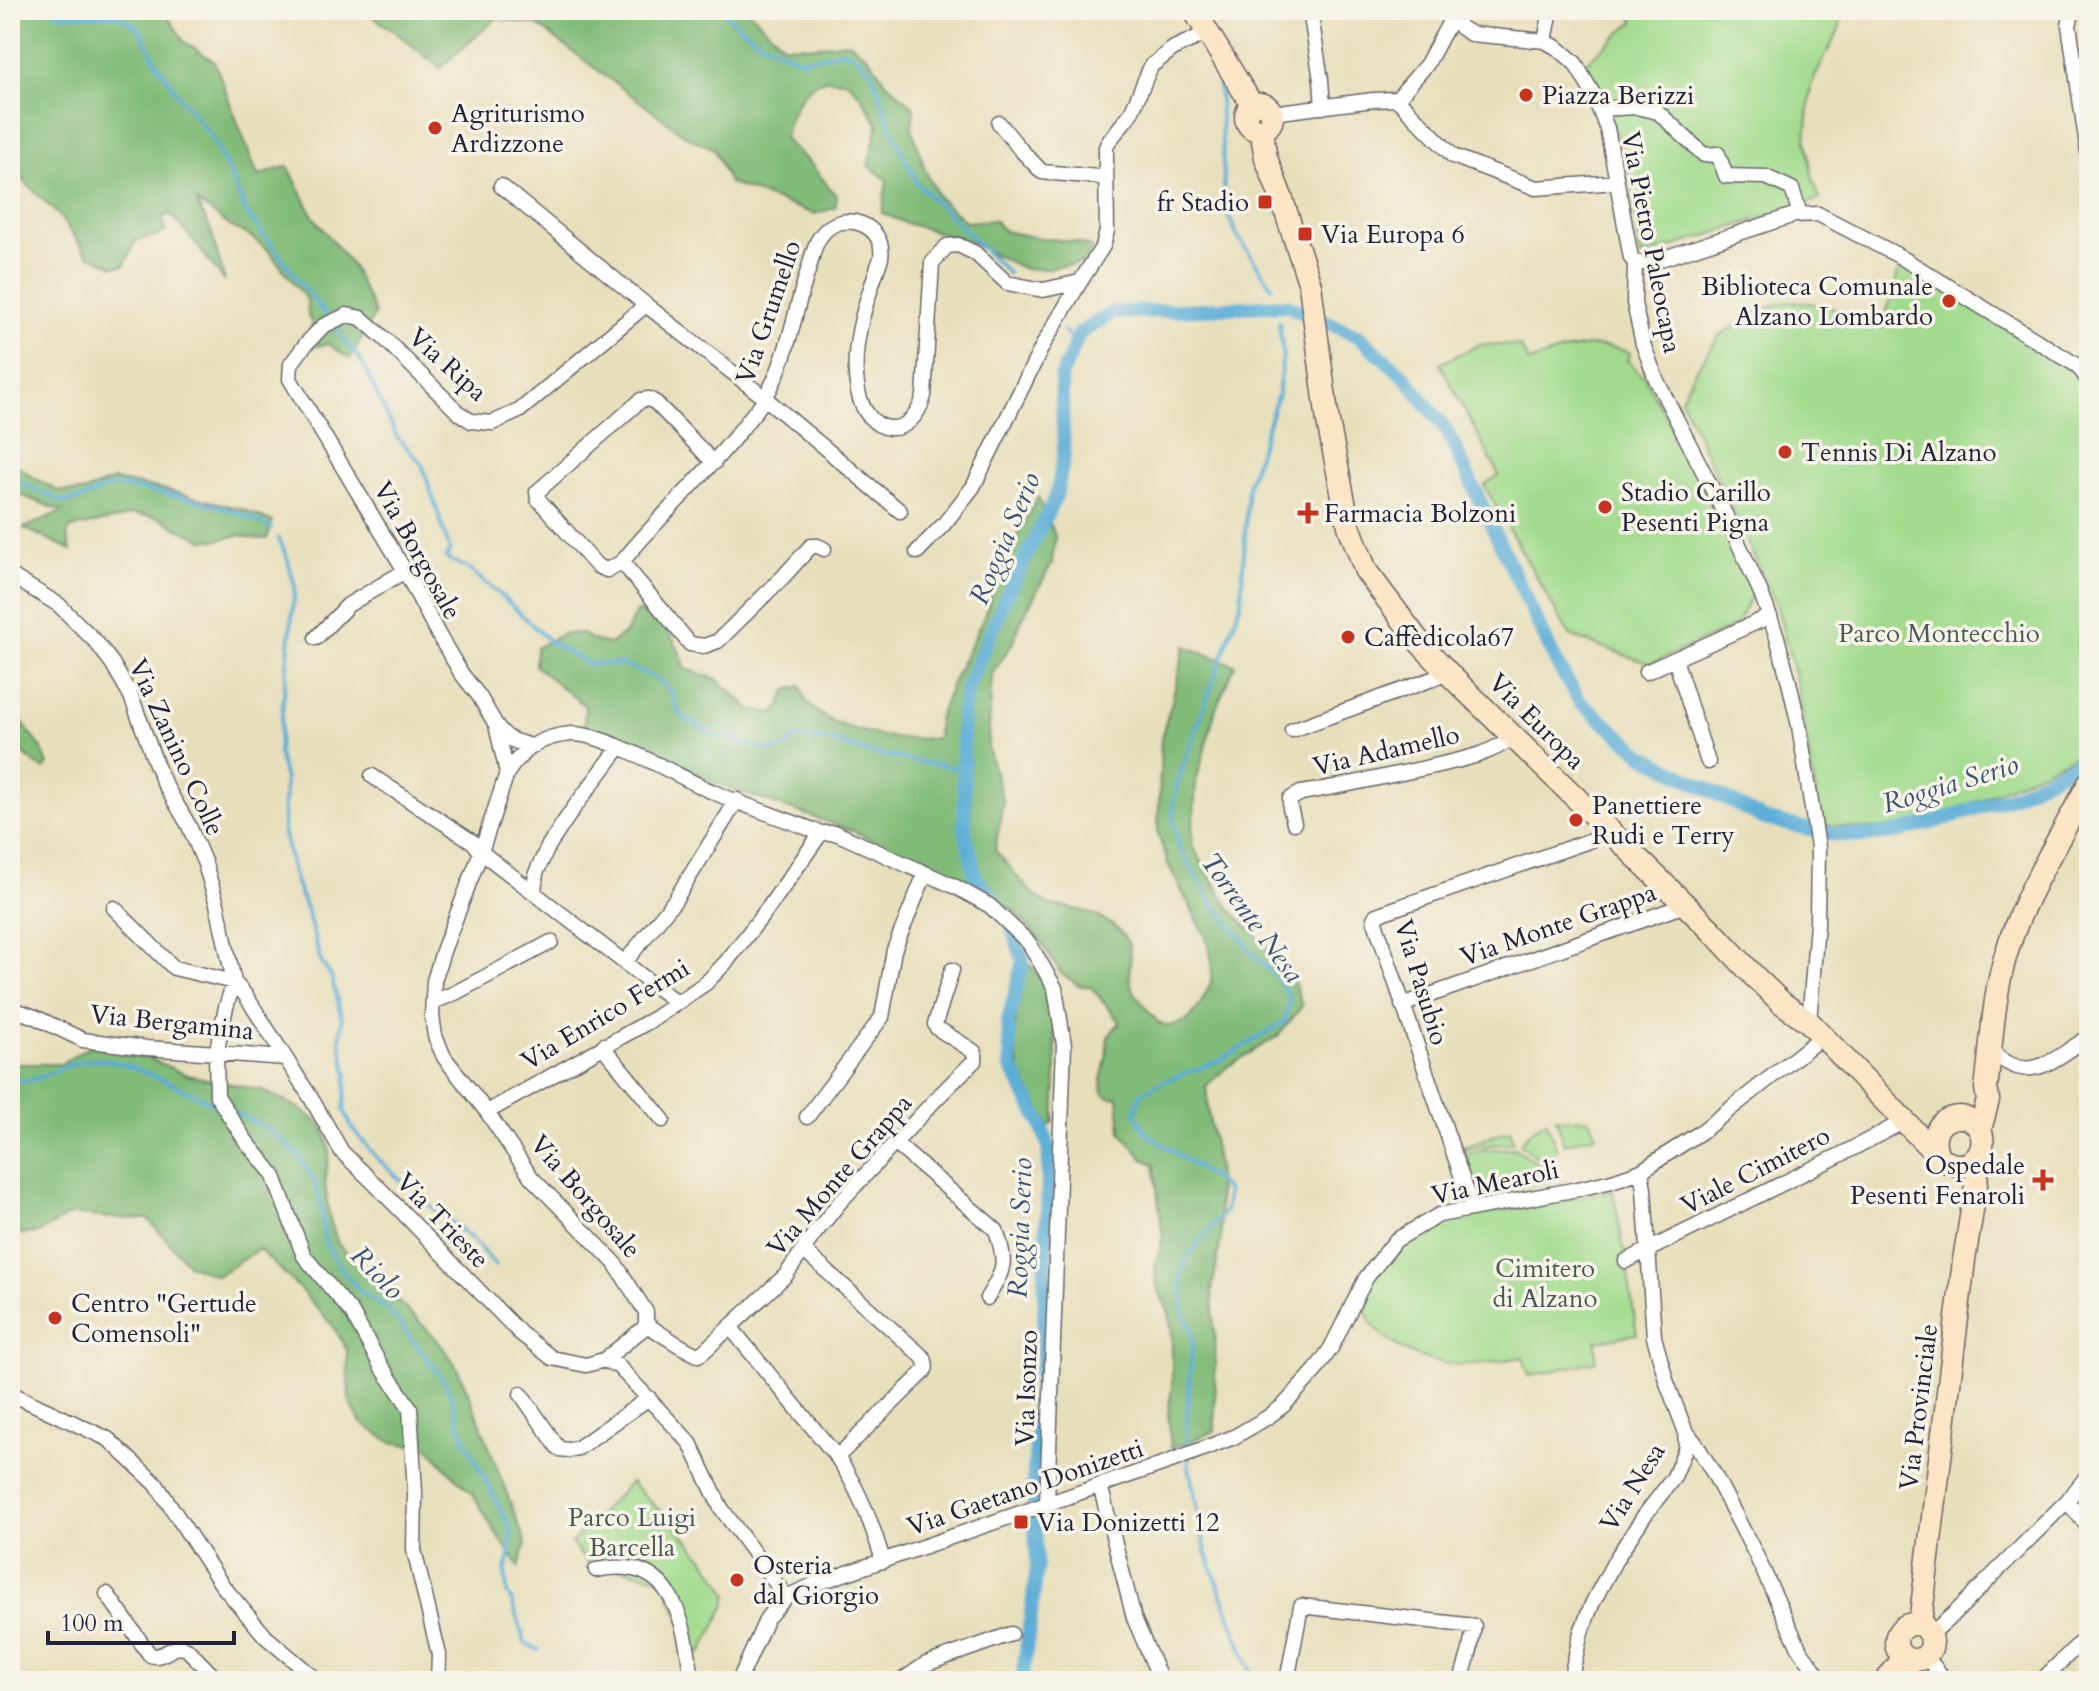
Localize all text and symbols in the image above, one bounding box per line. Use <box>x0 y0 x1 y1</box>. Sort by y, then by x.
place label: Piazza Berizzi <box>1542 78 1694 113</box>
marker: Piazza Berizzi <box>1517 86 1535 104</box>
place label: Agriturismo Ardizzone <box>451 96 585 161</box>
marker: Agriturismo Ardizzone <box>426 119 444 137</box>
street label: Via Pietro Paleocapa <box>1613 128 1690 356</box>
place label: fr Stadio <box>1157 185 1249 220</box>
marker: fr Stadio <box>1256 193 1274 211</box>
place label: Via Europa 6 <box>1321 217 1465 252</box>
marker: Via Europa 6 <box>1296 225 1314 243</box>
street label: Via Grumello <box>728 236 809 389</box>
place label: Biblioteca Comunale Alzano Lombardo <box>1701 269 1933 334</box>
marker: Biblioteca Comunale Alzano Lombardo <box>1940 292 1958 310</box>
street label: Via Ripa <box>401 320 495 409</box>
place label: Tennis Di Alzano <box>1801 435 1997 470</box>
marker: Tennis Di Alzano <box>1776 443 1794 461</box>
water label: Roggia Serio <box>960 466 1050 611</box>
street label: Via Borgosale <box>365 475 470 626</box>
place label: Stadio Carillo Pesenti Pigna <box>1621 475 1771 540</box>
place label: Farmacia Bolzoni <box>1324 496 1516 531</box>
marker: Stadio Carillo Pesenti Pigna <box>1596 498 1614 516</box>
marker: Farmacia Bolzoni <box>1299 504 1317 522</box>
park label: Parco Montecchio <box>1838 616 2040 651</box>
place label: Caffèdicola67 <box>1364 620 1514 655</box>
marker: Caffèdicola67 <box>1339 628 1357 646</box>
street label: Via Zanino Colle <box>120 653 233 841</box>
street label: Via Europa <box>1481 665 1593 777</box>
street label: Via Adamello <box>1309 717 1463 784</box>
water label: Roggia Serio <box>1878 745 2023 823</box>
place label: Panettiere Rudi e Terry <box>1592 788 1735 853</box>
marker: Panettiere Rudi e Terry <box>1567 811 1585 829</box>
water label: Torrente Nesa <box>1192 845 1312 990</box>
street label: Via Monte Grappa <box>1455 875 1661 974</box>
street label: Via Pasubio <box>1386 915 1457 1049</box>
street label: Via Enrico Fermi <box>515 950 696 1079</box>
street label: Via Bergamina <box>88 996 256 1049</box>
street label: Via Monte Grappa <box>759 1086 920 1264</box>
street label: Viale Cimitero <box>1675 1118 1836 1223</box>
street label: Via Borgosale <box>522 1127 649 1265</box>
place label: Ospedale Pesenti Fenaroli <box>1850 1148 2025 1213</box>
street label: Via Mearoli <box>1428 1152 1562 1213</box>
water label: Roggia Serio <box>999 1157 1041 1299</box>
street label: Via Trieste <box>388 1165 497 1276</box>
marker: Ospedale Pesenti Fenaroli <box>2032 1169 2054 1191</box>
water label: Riolo <box>342 1237 412 1308</box>
park label: Cimitero di Alzano <box>1493 1251 1597 1316</box>
place label: Centro "Gertude Comensoli" <box>71 1286 257 1351</box>
marker: Centro "Gertude Comensoli" <box>46 1309 64 1327</box>
street label: Via Provinciale <box>1891 1322 1946 1492</box>
street label: Via Isonzo <box>1007 1329 1046 1447</box>
street label: Via Gaetano Donizetti <box>902 1431 1148 1544</box>
street label: Via Nesa <box>1591 1436 1673 1538</box>
park label: Parco Luigi Barcella <box>568 1500 696 1565</box>
place label: Via Donizetti 12 <box>1037 1505 1220 1540</box>
marker: Via Donizetti 12 <box>1012 1513 1030 1531</box>
place label: Osteria dal Giorgio <box>753 1548 879 1613</box>
marker: Osteria dal Giorgio <box>728 1571 746 1589</box>
scale bar <box>48 1595 234 1645</box>
text: 100 m <box>60 1607 124 1640</box>

